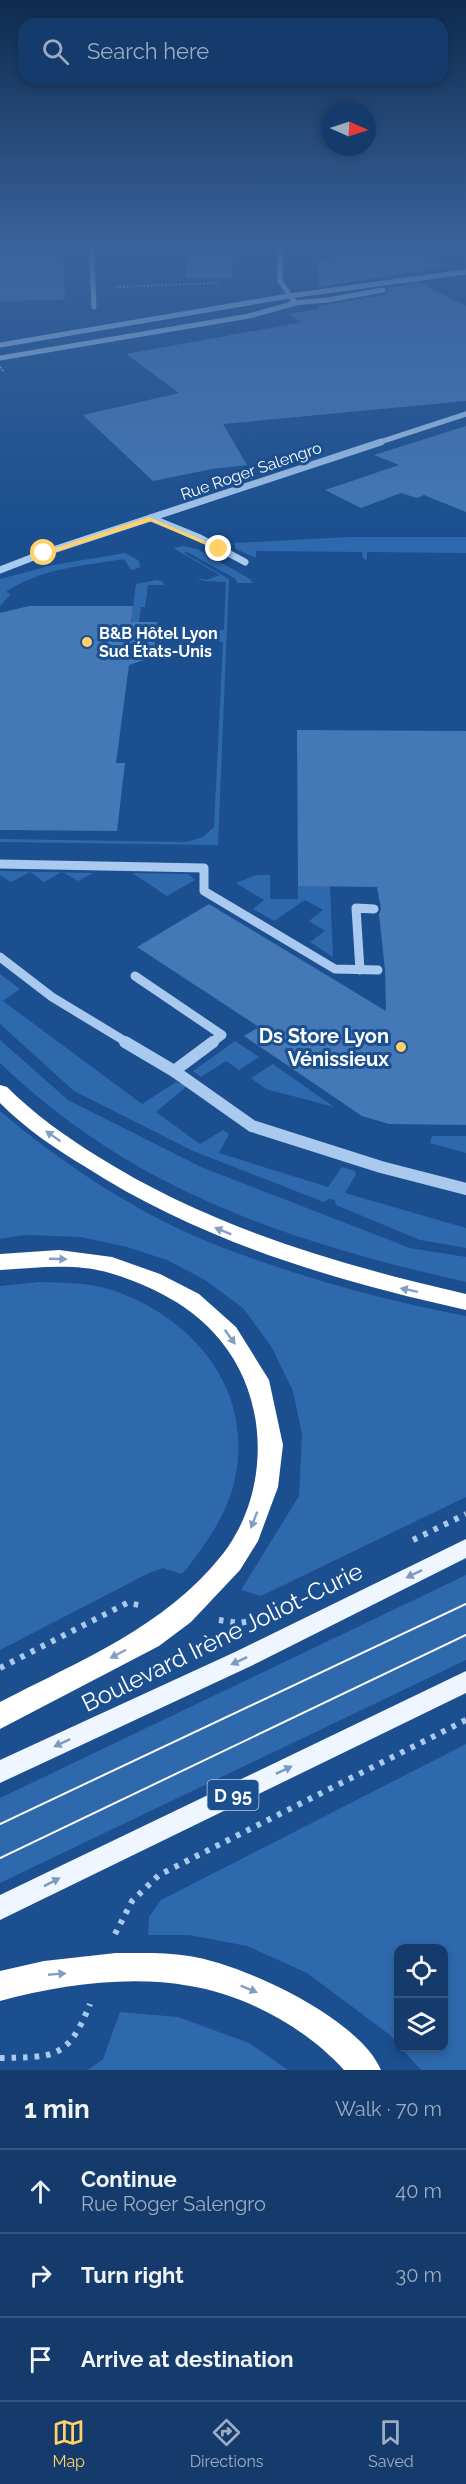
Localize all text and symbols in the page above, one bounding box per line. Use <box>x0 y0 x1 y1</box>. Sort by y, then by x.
search box <box>18 18 448 84</box>
icon: search <box>39 35 72 68</box>
text: Search here <box>87 38 209 64</box>
north arrow <box>322 102 376 156</box>
street label: Rue Roger Salengro <box>178 438 324 504</box>
route end <box>205 535 231 561</box>
route start <box>30 539 56 565</box>
place label: B&B Hôtel Lyon Sud États-Unis <box>99 624 218 661</box>
marker: B&B Hôtel Lyon Sud États-Unis <box>80 635 94 649</box>
place label: Ds Store Lyon Vénissieux <box>259 1024 389 1071</box>
marker: Ds Store Lyon Vénissieux <box>394 1040 408 1054</box>
one-way arrow <box>46 1130 62 1142</box>
one-way arrow <box>214 1226 232 1236</box>
one-way arrow <box>49 1255 68 1264</box>
one-way arrow <box>399 1285 418 1294</box>
one-way arrow <box>224 1329 236 1345</box>
one-way arrow <box>248 1511 258 1529</box>
street label: Boulevard Irène Joliot-Curie <box>77 1556 367 1718</box>
one-way arrow <box>405 1570 422 1579</box>
one-way arrow <box>110 1649 127 1659</box>
one-way arrow <box>230 1656 247 1665</box>
one-way arrow <box>53 1739 71 1748</box>
one-way arrow <box>276 1765 293 1774</box>
road number: D 95 <box>208 1780 258 1810</box>
one-way arrow <box>44 1877 61 1887</box>
map controls <box>394 1944 448 2052</box>
button: locate <box>394 1944 448 1998</box>
one-way arrow <box>48 1969 67 1979</box>
one-way arrow <box>240 1985 258 1994</box>
button: layers <box>394 1998 448 2052</box>
text: 1 min <box>24 2094 90 2124</box>
text: Walk · 70 m <box>335 2097 442 2121</box>
text: Continue <box>81 2166 177 2192</box>
icon: ahead <box>24 2175 57 2208</box>
text: 40 m <box>395 2179 442 2203</box>
text: Rue Roger Salengro <box>81 2192 266 2216</box>
icon: right <box>24 2259 57 2292</box>
text: Turn right <box>81 2262 184 2288</box>
text: 30 m <box>396 2263 442 2287</box>
icon: arrive <box>24 2343 57 2376</box>
text: Arrive at destination <box>81 2346 294 2372</box>
tab: Map <box>52 2416 85 2471</box>
tab: Directions <box>190 2416 264 2471</box>
tab: Saved <box>368 2416 414 2471</box>

